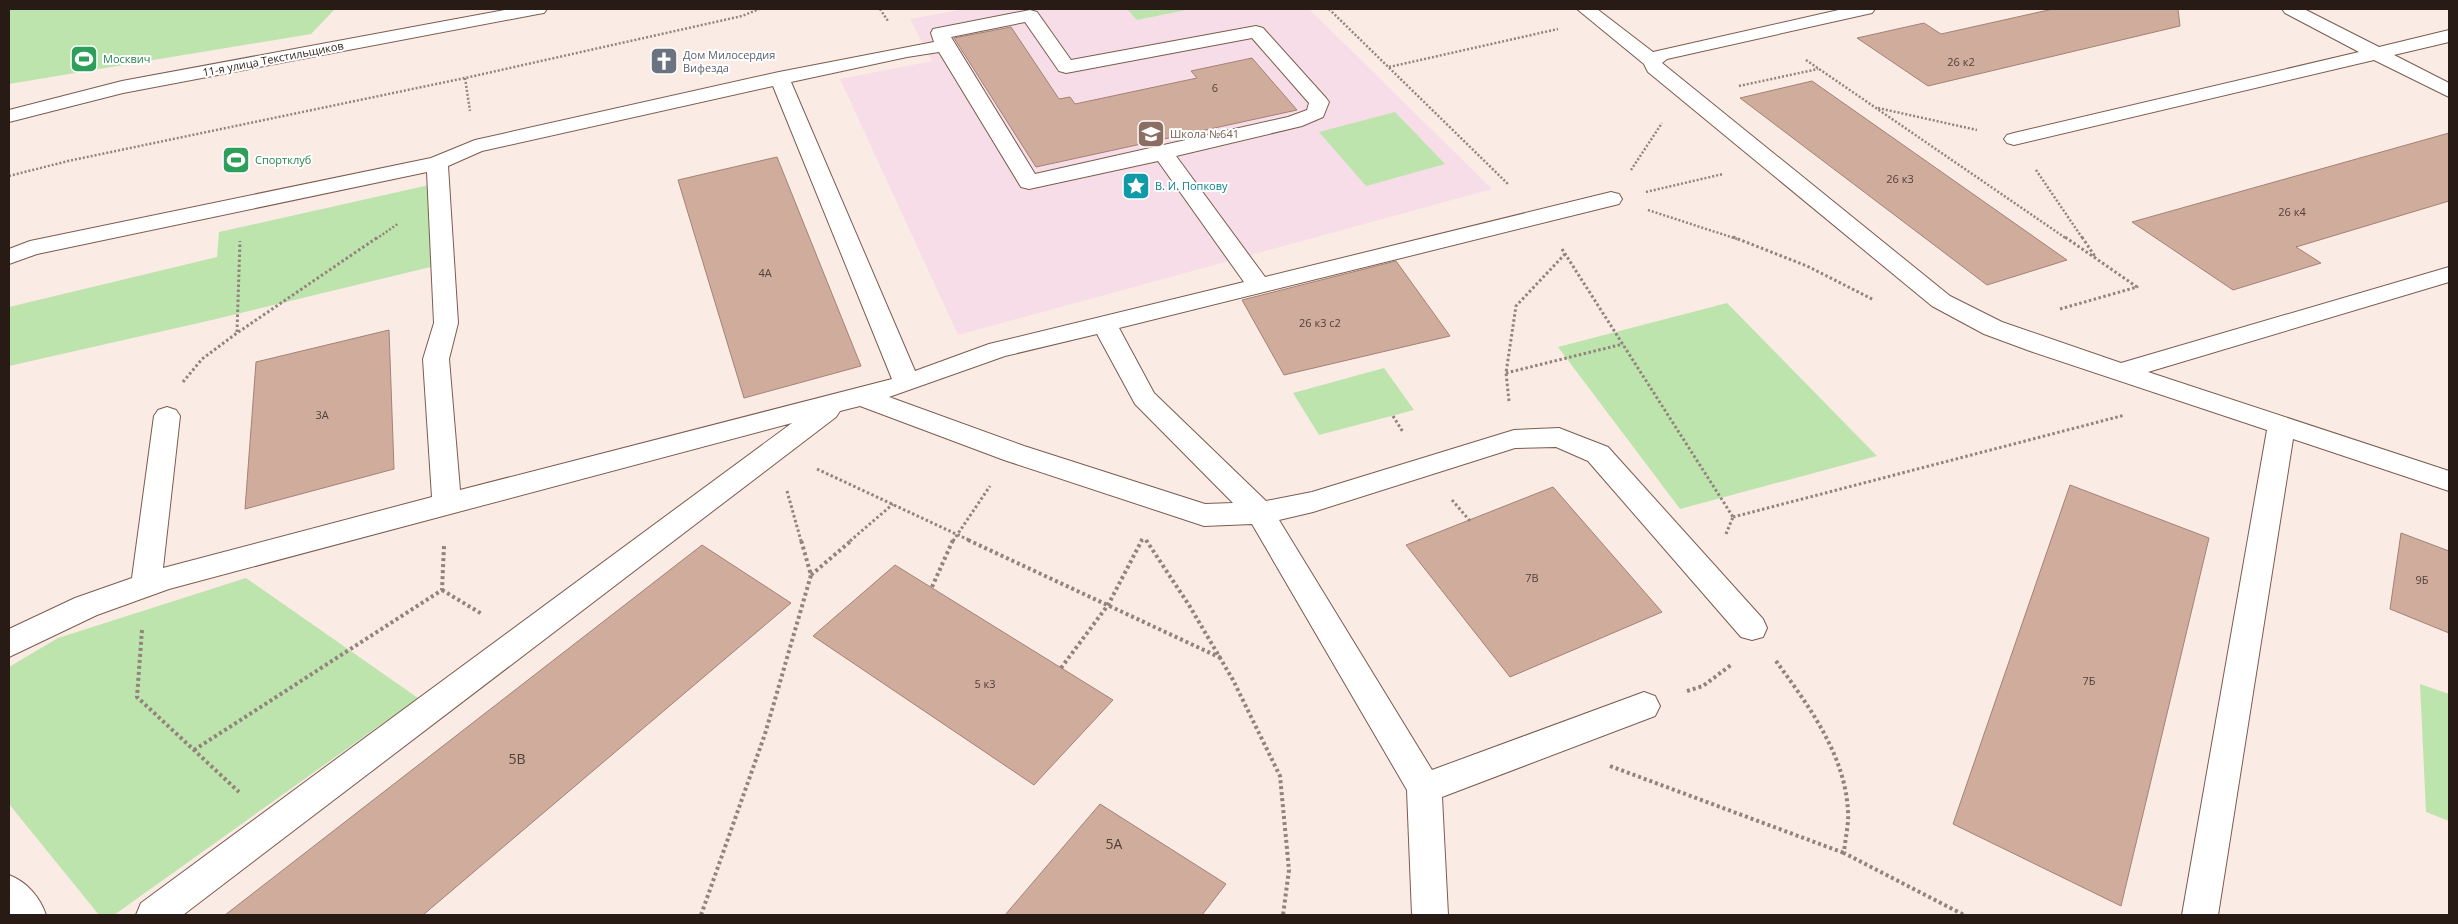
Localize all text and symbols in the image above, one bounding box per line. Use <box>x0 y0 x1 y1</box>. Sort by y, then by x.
street label: 11-я улица Текстильщиков <box>201 37 345 80</box>
sports icon: Москвич <box>69 44 99 74</box>
church icon: Дом Милосердия Вифезда <box>649 46 679 76</box>
place label: Дом Милосердия Вифезда <box>683 47 775 75</box>
place label: Москвич <box>103 51 150 66</box>
house number: 26 к2 <box>1947 54 1975 69</box>
house number: 6 <box>1212 80 1218 95</box>
school or university icon: Школа №641 <box>1136 119 1166 149</box>
place label: Школа №641 <box>1170 126 1239 141</box>
sports icon: Спортклуб <box>221 145 251 175</box>
place label: Спортклуб <box>255 152 311 167</box>
place icon: В. И. Попкову <box>1121 171 1151 201</box>
house number: 26 к3 <box>1886 171 1914 186</box>
place label: В. И. Попкову <box>1155 178 1228 193</box>
house number: 26 к4 <box>2278 204 2306 219</box>
house number: 4А <box>758 265 772 280</box>
house number: 26 к3 с2 <box>1299 315 1341 330</box>
house number: 3А <box>315 407 329 422</box>
house number: 7В <box>1525 570 1539 585</box>
house number: 9Б <box>2415 572 2429 587</box>
house number: 7Б <box>2082 673 2096 688</box>
house number: 5 к3 <box>974 676 996 691</box>
house number: 5В <box>508 749 526 768</box>
house number: 5А <box>1106 834 1123 853</box>

